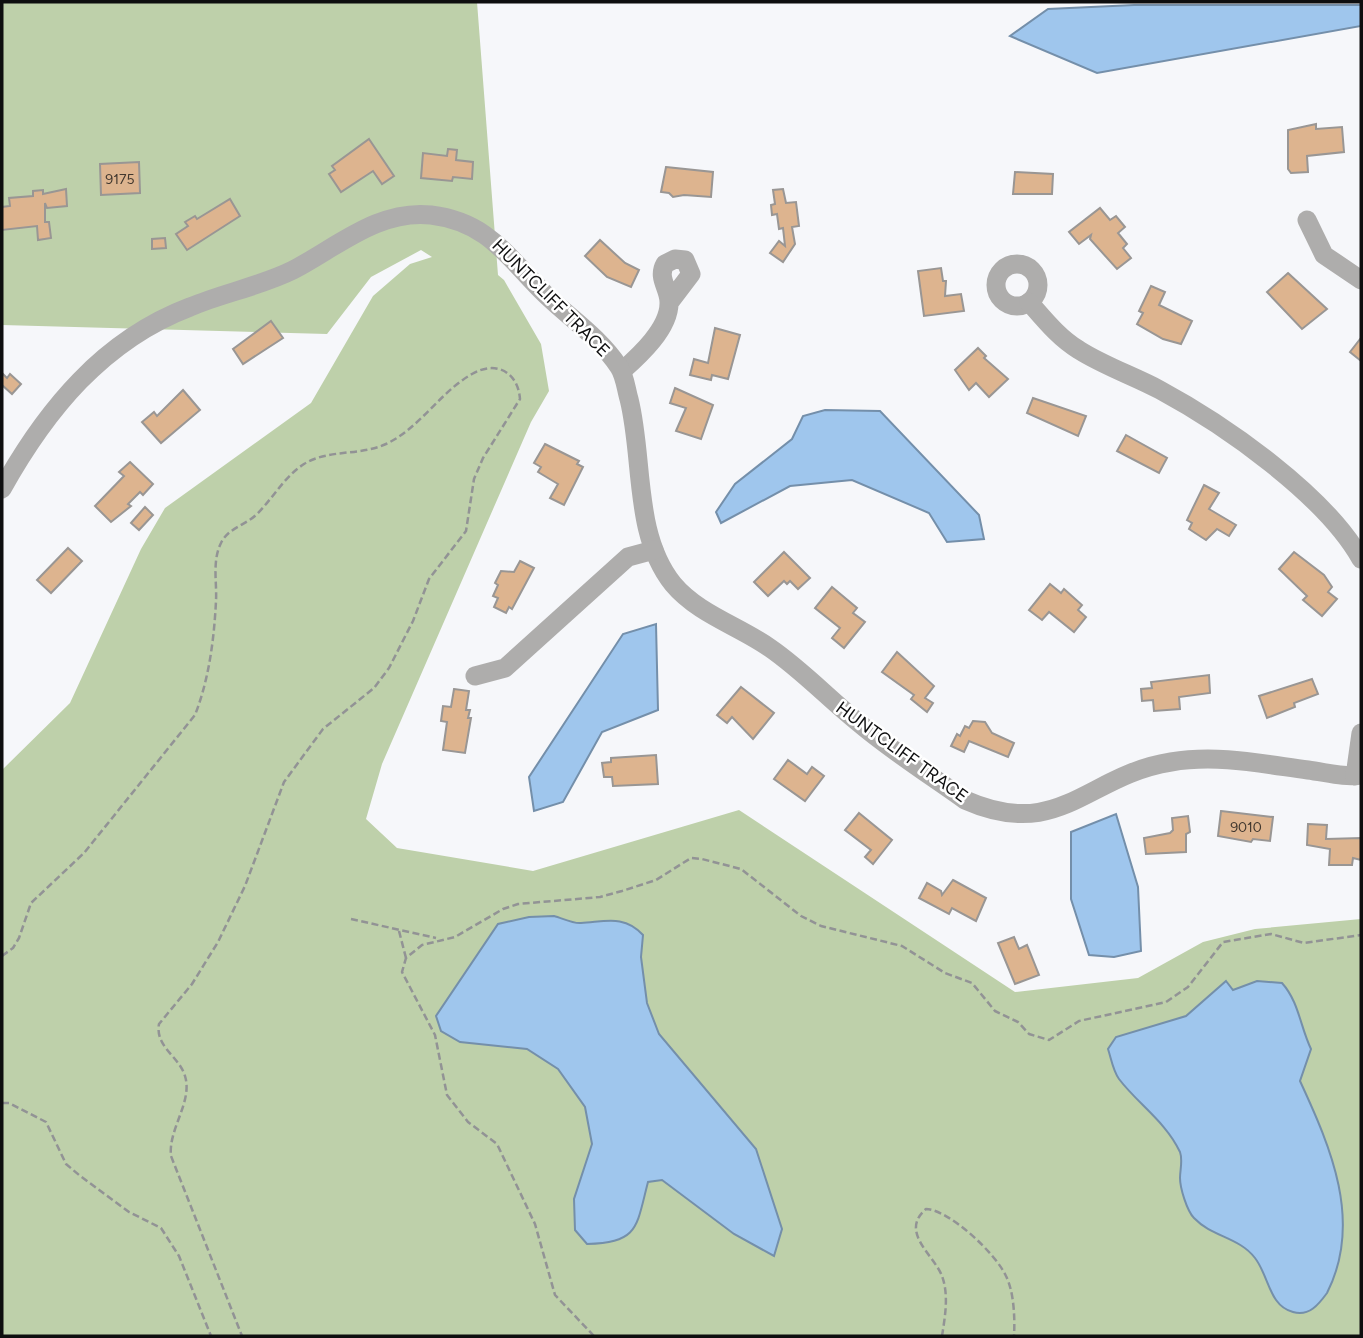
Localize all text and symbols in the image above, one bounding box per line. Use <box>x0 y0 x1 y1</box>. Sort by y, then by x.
house number: 9175 <box>105 171 135 188</box>
street label: HUNTCLIFF TRACE <box>487 234 615 362</box>
street label: HUNTCLIFF TRACE <box>832 697 972 807</box>
house number: 9010 <box>1230 819 1262 836</box>

